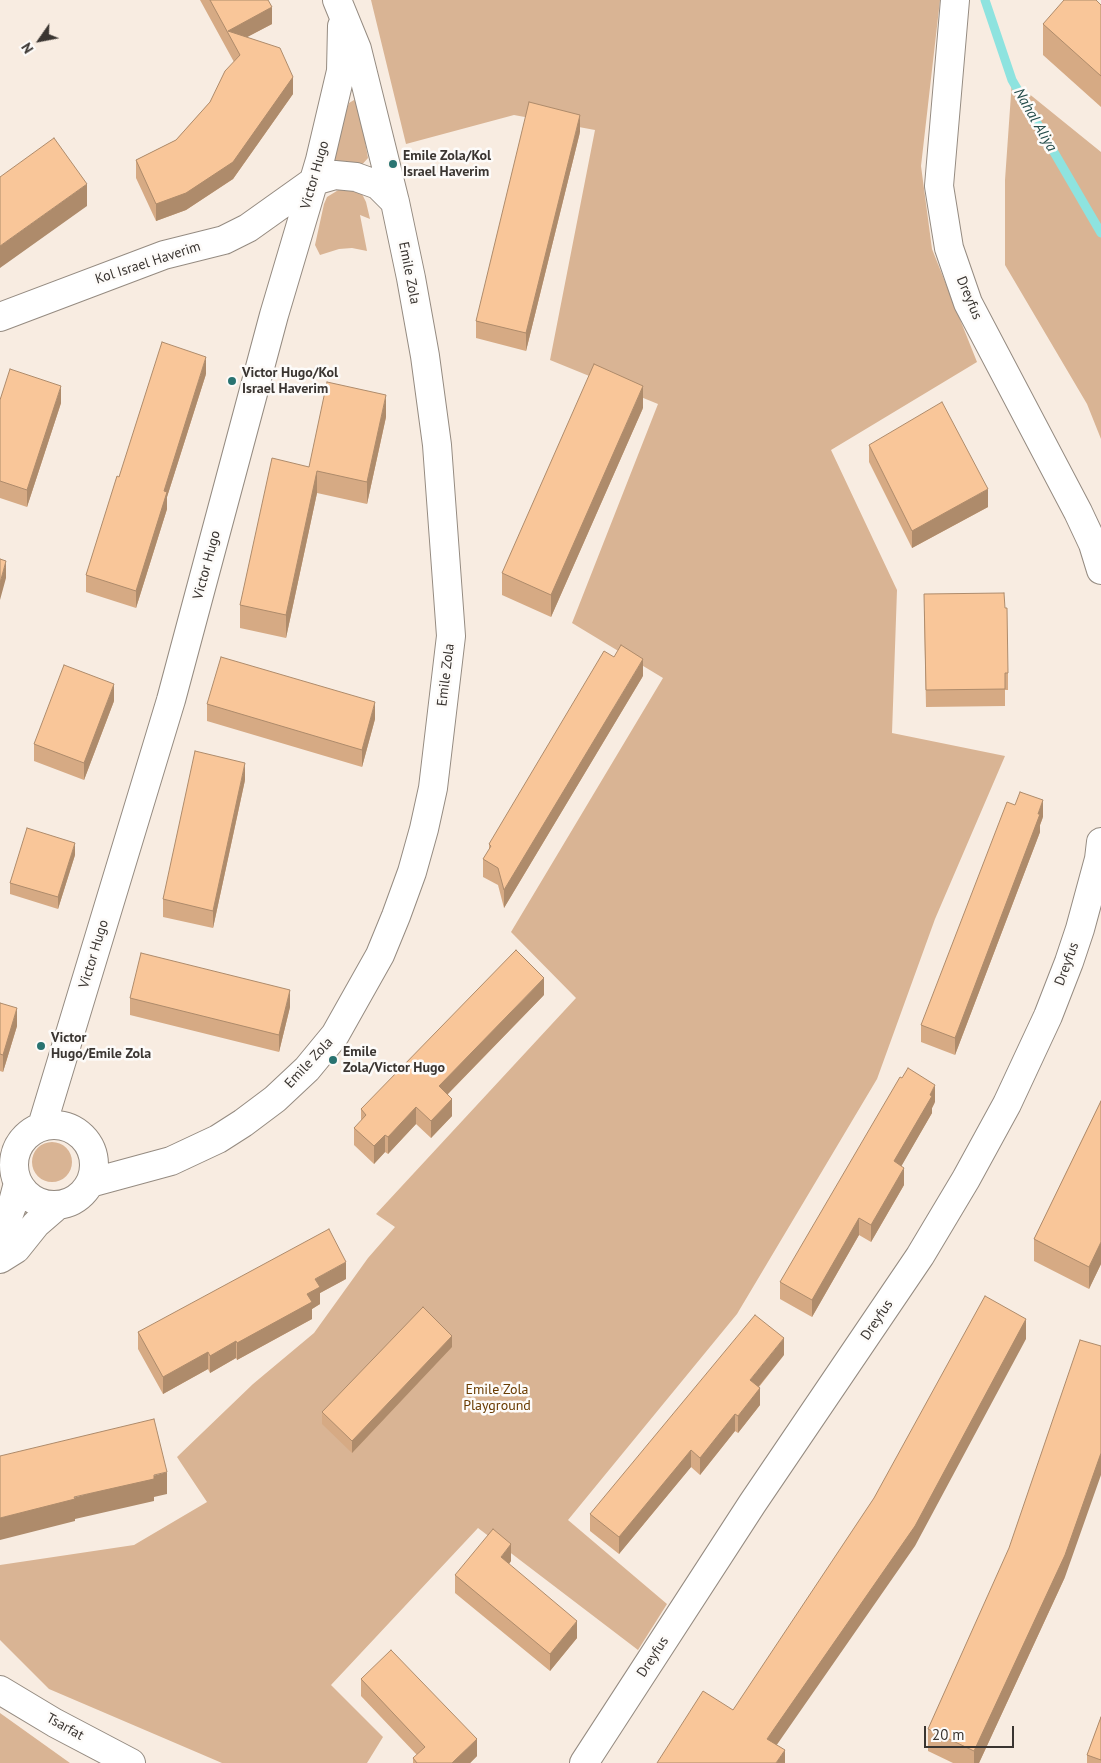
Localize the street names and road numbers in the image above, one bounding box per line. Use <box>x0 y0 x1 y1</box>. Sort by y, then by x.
street label: Victor Hugo <box>297 139 333 211</box>
street label: Kol Israel Haverim <box>93 238 203 288</box>
street label: Emile Zola <box>395 240 423 306</box>
street label: Dreyfus <box>952 274 986 322</box>
street label: Victor Hugo <box>190 529 224 601</box>
street label: Emile Zola <box>434 643 458 707</box>
street label: Victor Hugo <box>76 918 112 990</box>
street label: Dreyfus <box>1051 940 1083 988</box>
street label: Emile Zola <box>281 1034 337 1092</box>
street label: Dreyfus <box>857 1297 897 1343</box>
street label: Dreyfus <box>634 1633 672 1681</box>
street label: Tsarfat <box>43 1710 87 1744</box>

